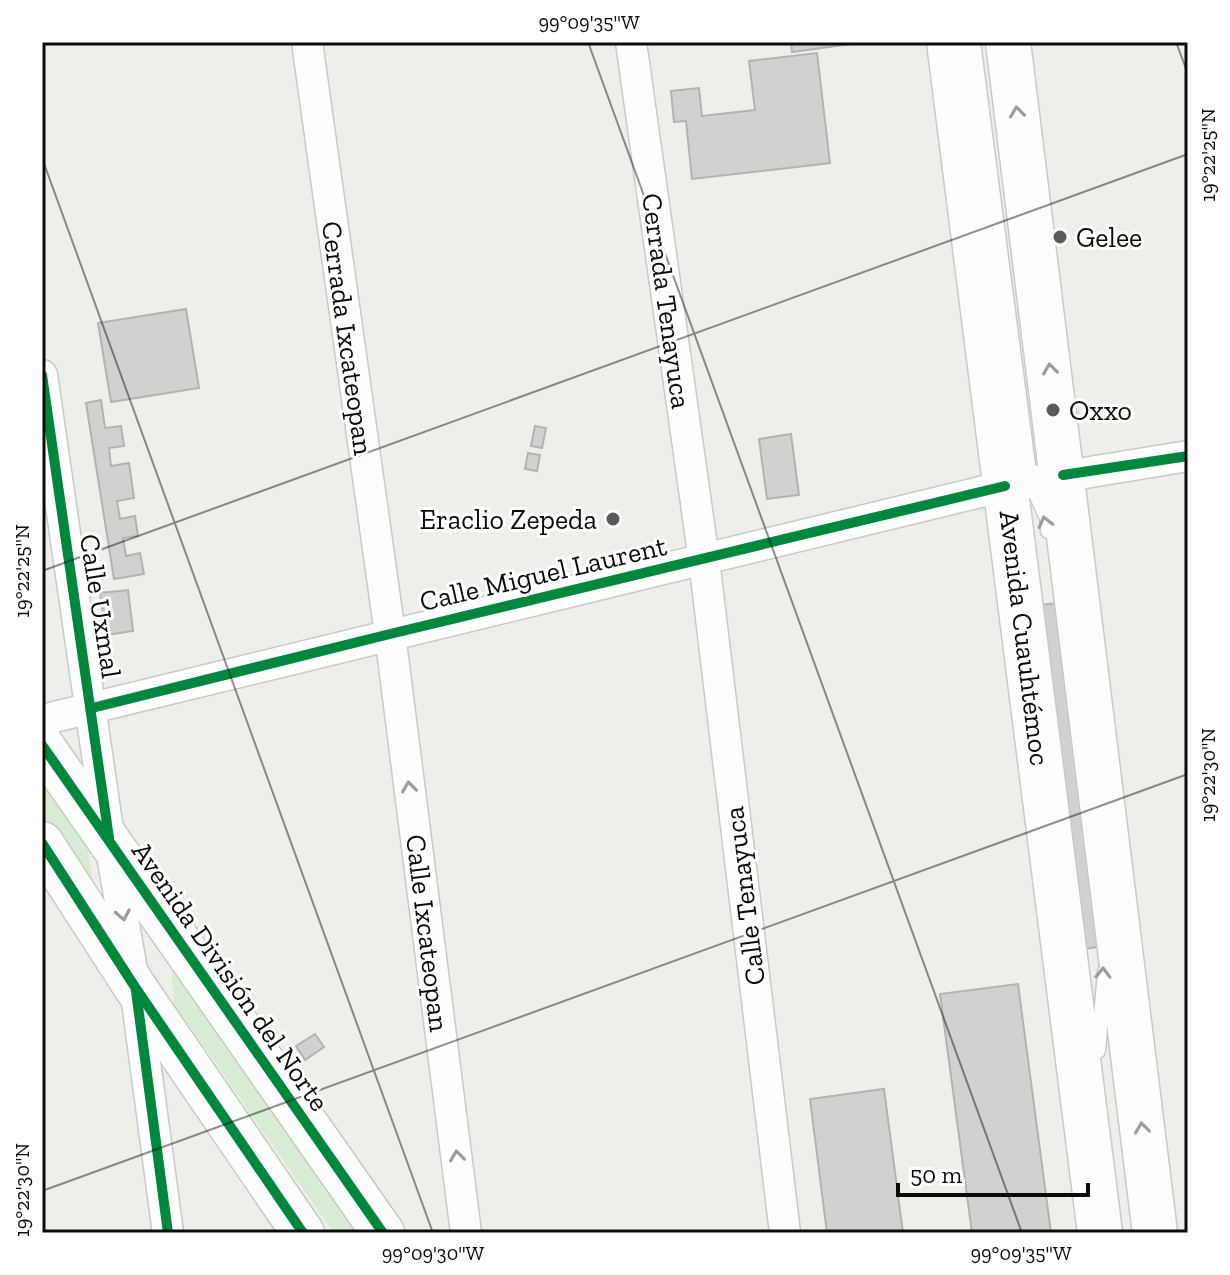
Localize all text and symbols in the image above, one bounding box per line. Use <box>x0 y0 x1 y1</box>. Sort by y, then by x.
text: 99°09'35"W <box>538 10 640 34</box>
one-way arrow <box>1008 105 1025 118</box>
text: 19°22'25"N <box>1196 108 1220 202</box>
street label: Cerrada Tenayuca <box>635 191 698 411</box>
street label: Cerrada Ixcateopan <box>315 219 380 457</box>
place label: Gelee <box>1076 221 1142 254</box>
marker: Gelee <box>1051 228 1069 246</box>
one-way arrow <box>1041 363 1058 376</box>
place label: Oxxo <box>1069 394 1132 427</box>
marker: Oxxo <box>1044 401 1062 419</box>
place label: Eraclio Zepeda <box>420 503 597 536</box>
street label: Avenida Cuauhtémoc <box>992 509 1057 767</box>
marker: Eraclio Zepeda <box>604 510 622 528</box>
one-way arrow <box>1038 515 1055 529</box>
text: 19°22'25"N <box>10 524 34 618</box>
street label: Calle Miguel Laurent <box>416 529 670 618</box>
street label: Calle Uxmal <box>73 532 128 680</box>
text: 19°22'30"N <box>1196 728 1220 822</box>
one-way arrow <box>401 780 418 794</box>
street label: Calle Tenayuca <box>717 804 772 987</box>
street label: Calle Ixcateopan <box>399 833 456 1033</box>
street label: Avenida División del Norte <box>125 835 336 1117</box>
one-way arrow <box>113 909 130 922</box>
one-way arrow <box>1095 966 1112 979</box>
one-way arrow <box>1134 1121 1151 1134</box>
text: 19°22'30"N <box>10 1143 34 1237</box>
scale bar <box>898 1147 1088 1197</box>
one-way arrow <box>448 1149 465 1162</box>
text: 50 m <box>910 1160 963 1189</box>
text: 99°09'30"W <box>382 1241 485 1265</box>
text: 99°09'35"W <box>970 1241 1072 1265</box>

